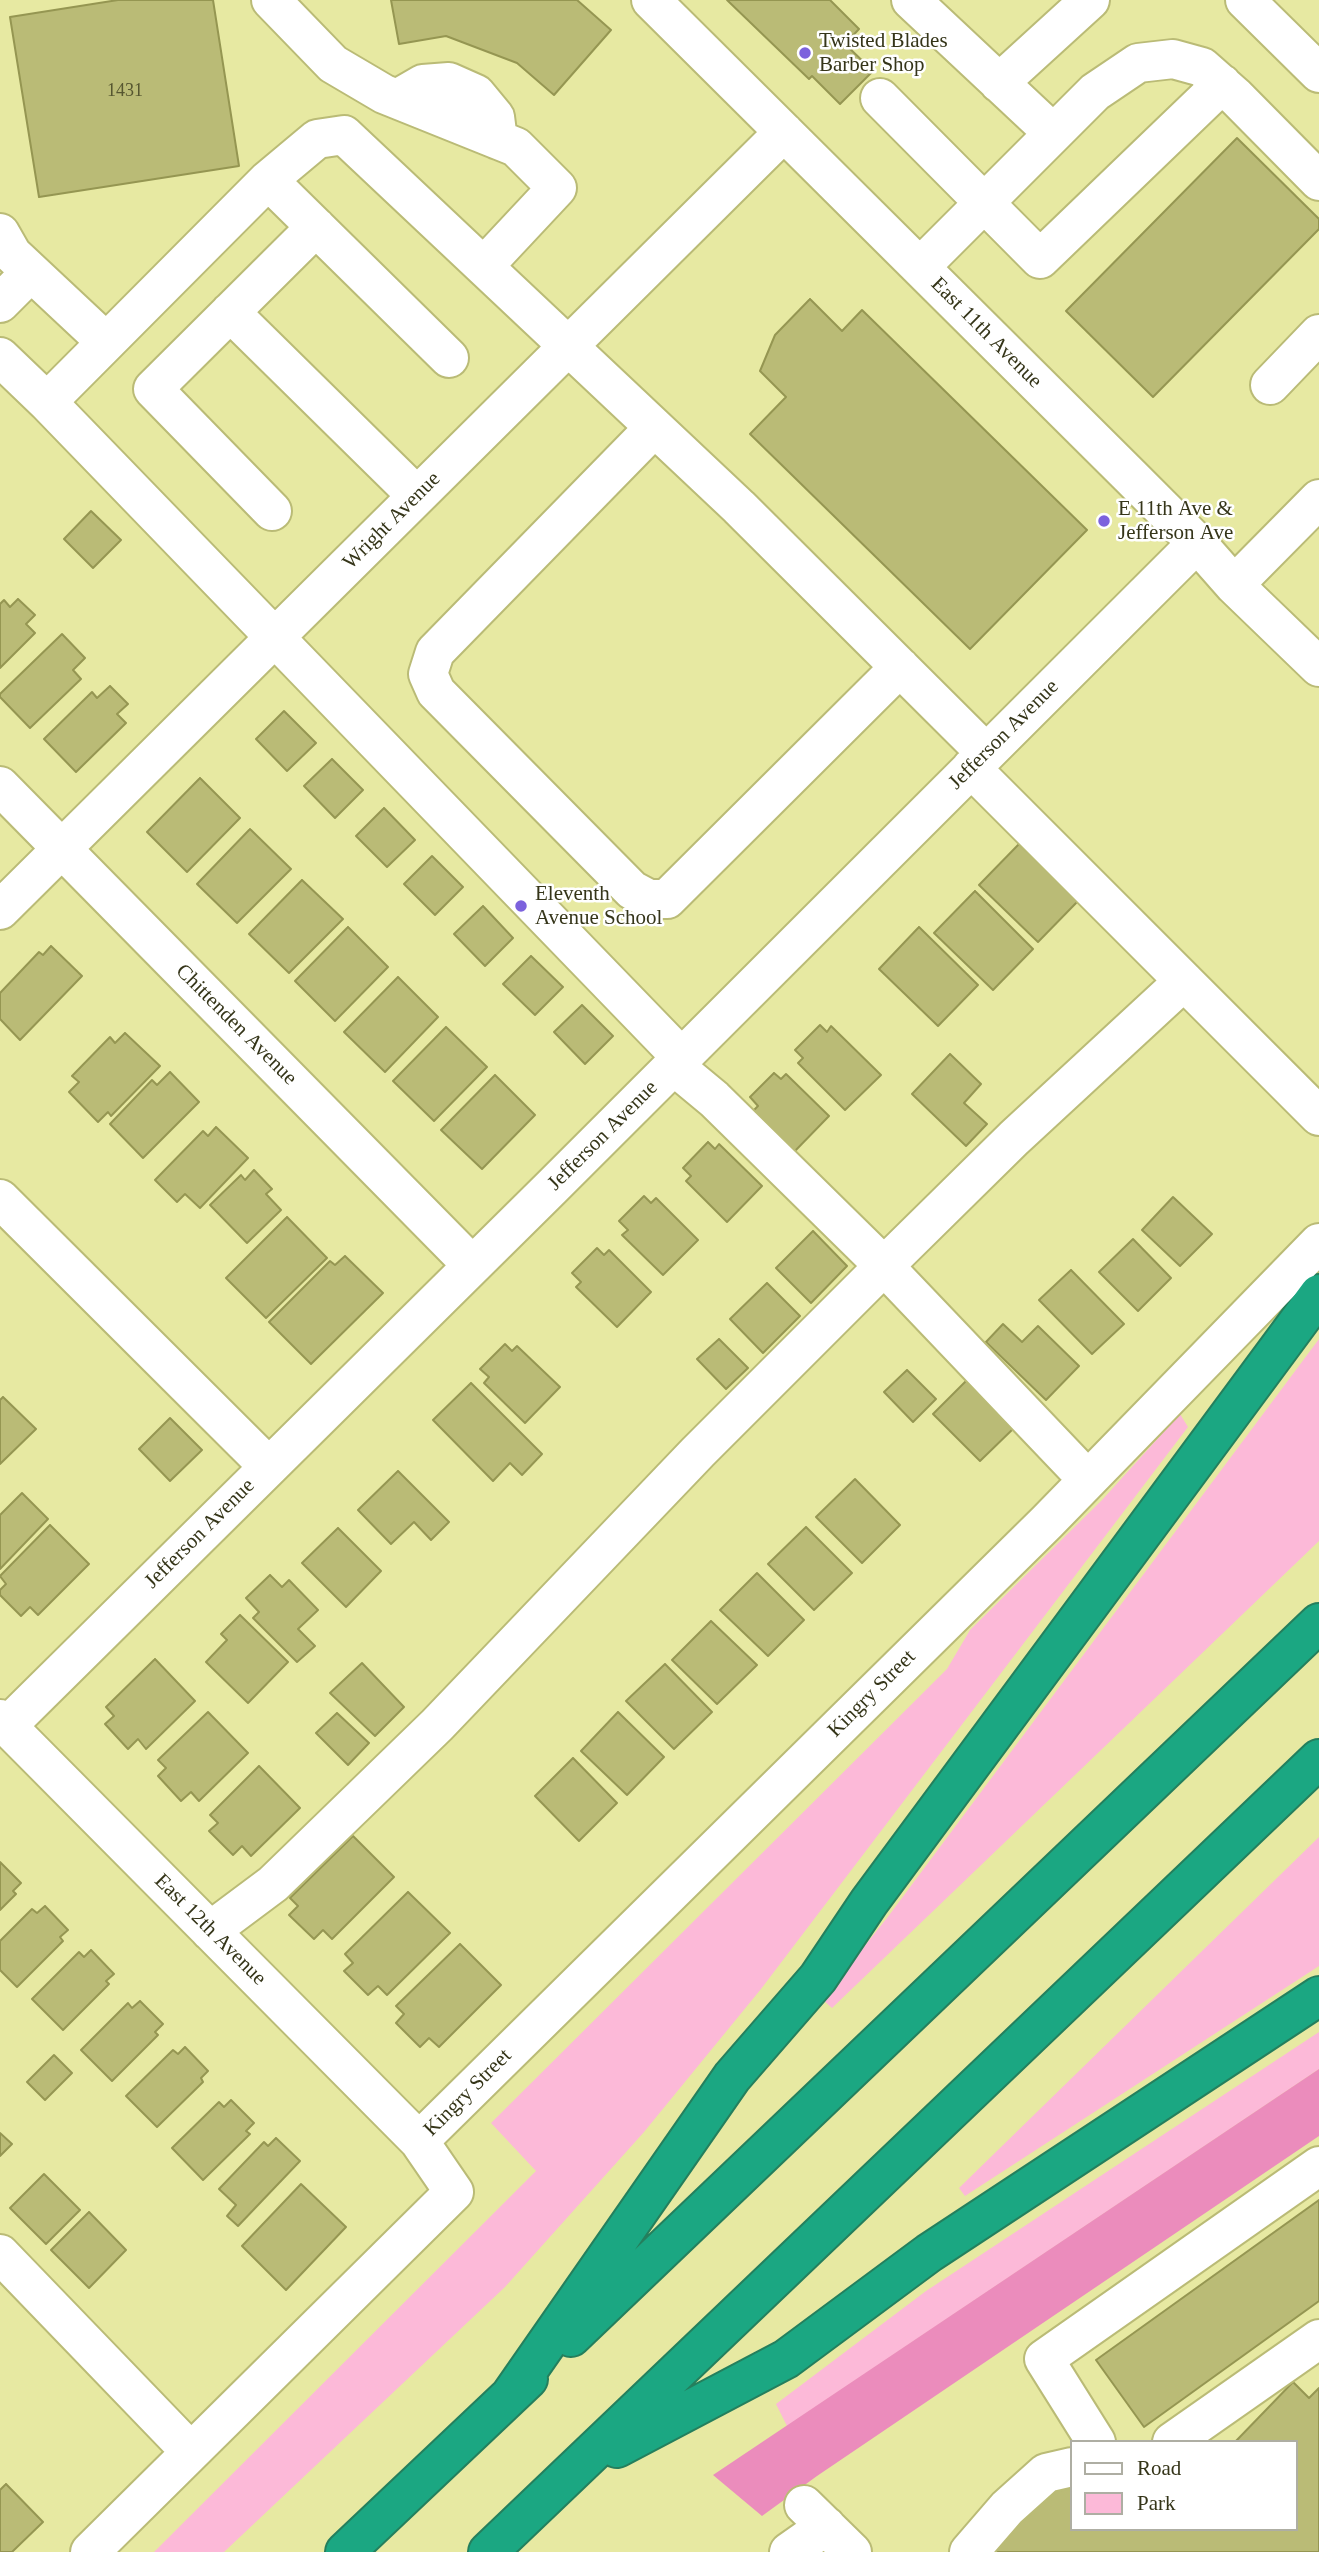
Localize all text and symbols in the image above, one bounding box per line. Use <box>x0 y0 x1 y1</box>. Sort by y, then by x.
place label: Twisted Blades Barber Shop <box>819 28 948 78</box>
marker: Twisted Blades Barber Shop <box>797 45 813 61</box>
house number: 1431 <box>107 80 143 102</box>
street label: East 11th Avenue <box>925 272 1047 394</box>
street label: Wright Avenue <box>338 467 446 575</box>
place label: E 11th Ave & Jefferson Ave <box>1118 496 1233 546</box>
marker: E 11th Ave & Jefferson Ave <box>1096 513 1112 529</box>
street label: Jefferson Avenue <box>944 675 1064 795</box>
place label: Eleventh Avenue School <box>535 881 662 931</box>
marker: Eleventh Avenue School <box>513 898 529 914</box>
street label: Chittenden Avenue <box>170 959 302 1091</box>
street label: Jefferson Avenue <box>543 1076 663 1196</box>
street label: Jefferson Avenue <box>140 1474 260 1594</box>
street label: Kingry Street <box>823 1645 921 1743</box>
street label: East 12th Avenue <box>149 1869 271 1991</box>
street label: Kingry Street <box>419 2044 517 2142</box>
legend <box>1070 2440 1298 2531</box>
text: Road <box>1137 2456 1181 2480</box>
text: Park <box>1137 2491 1176 2515</box>

